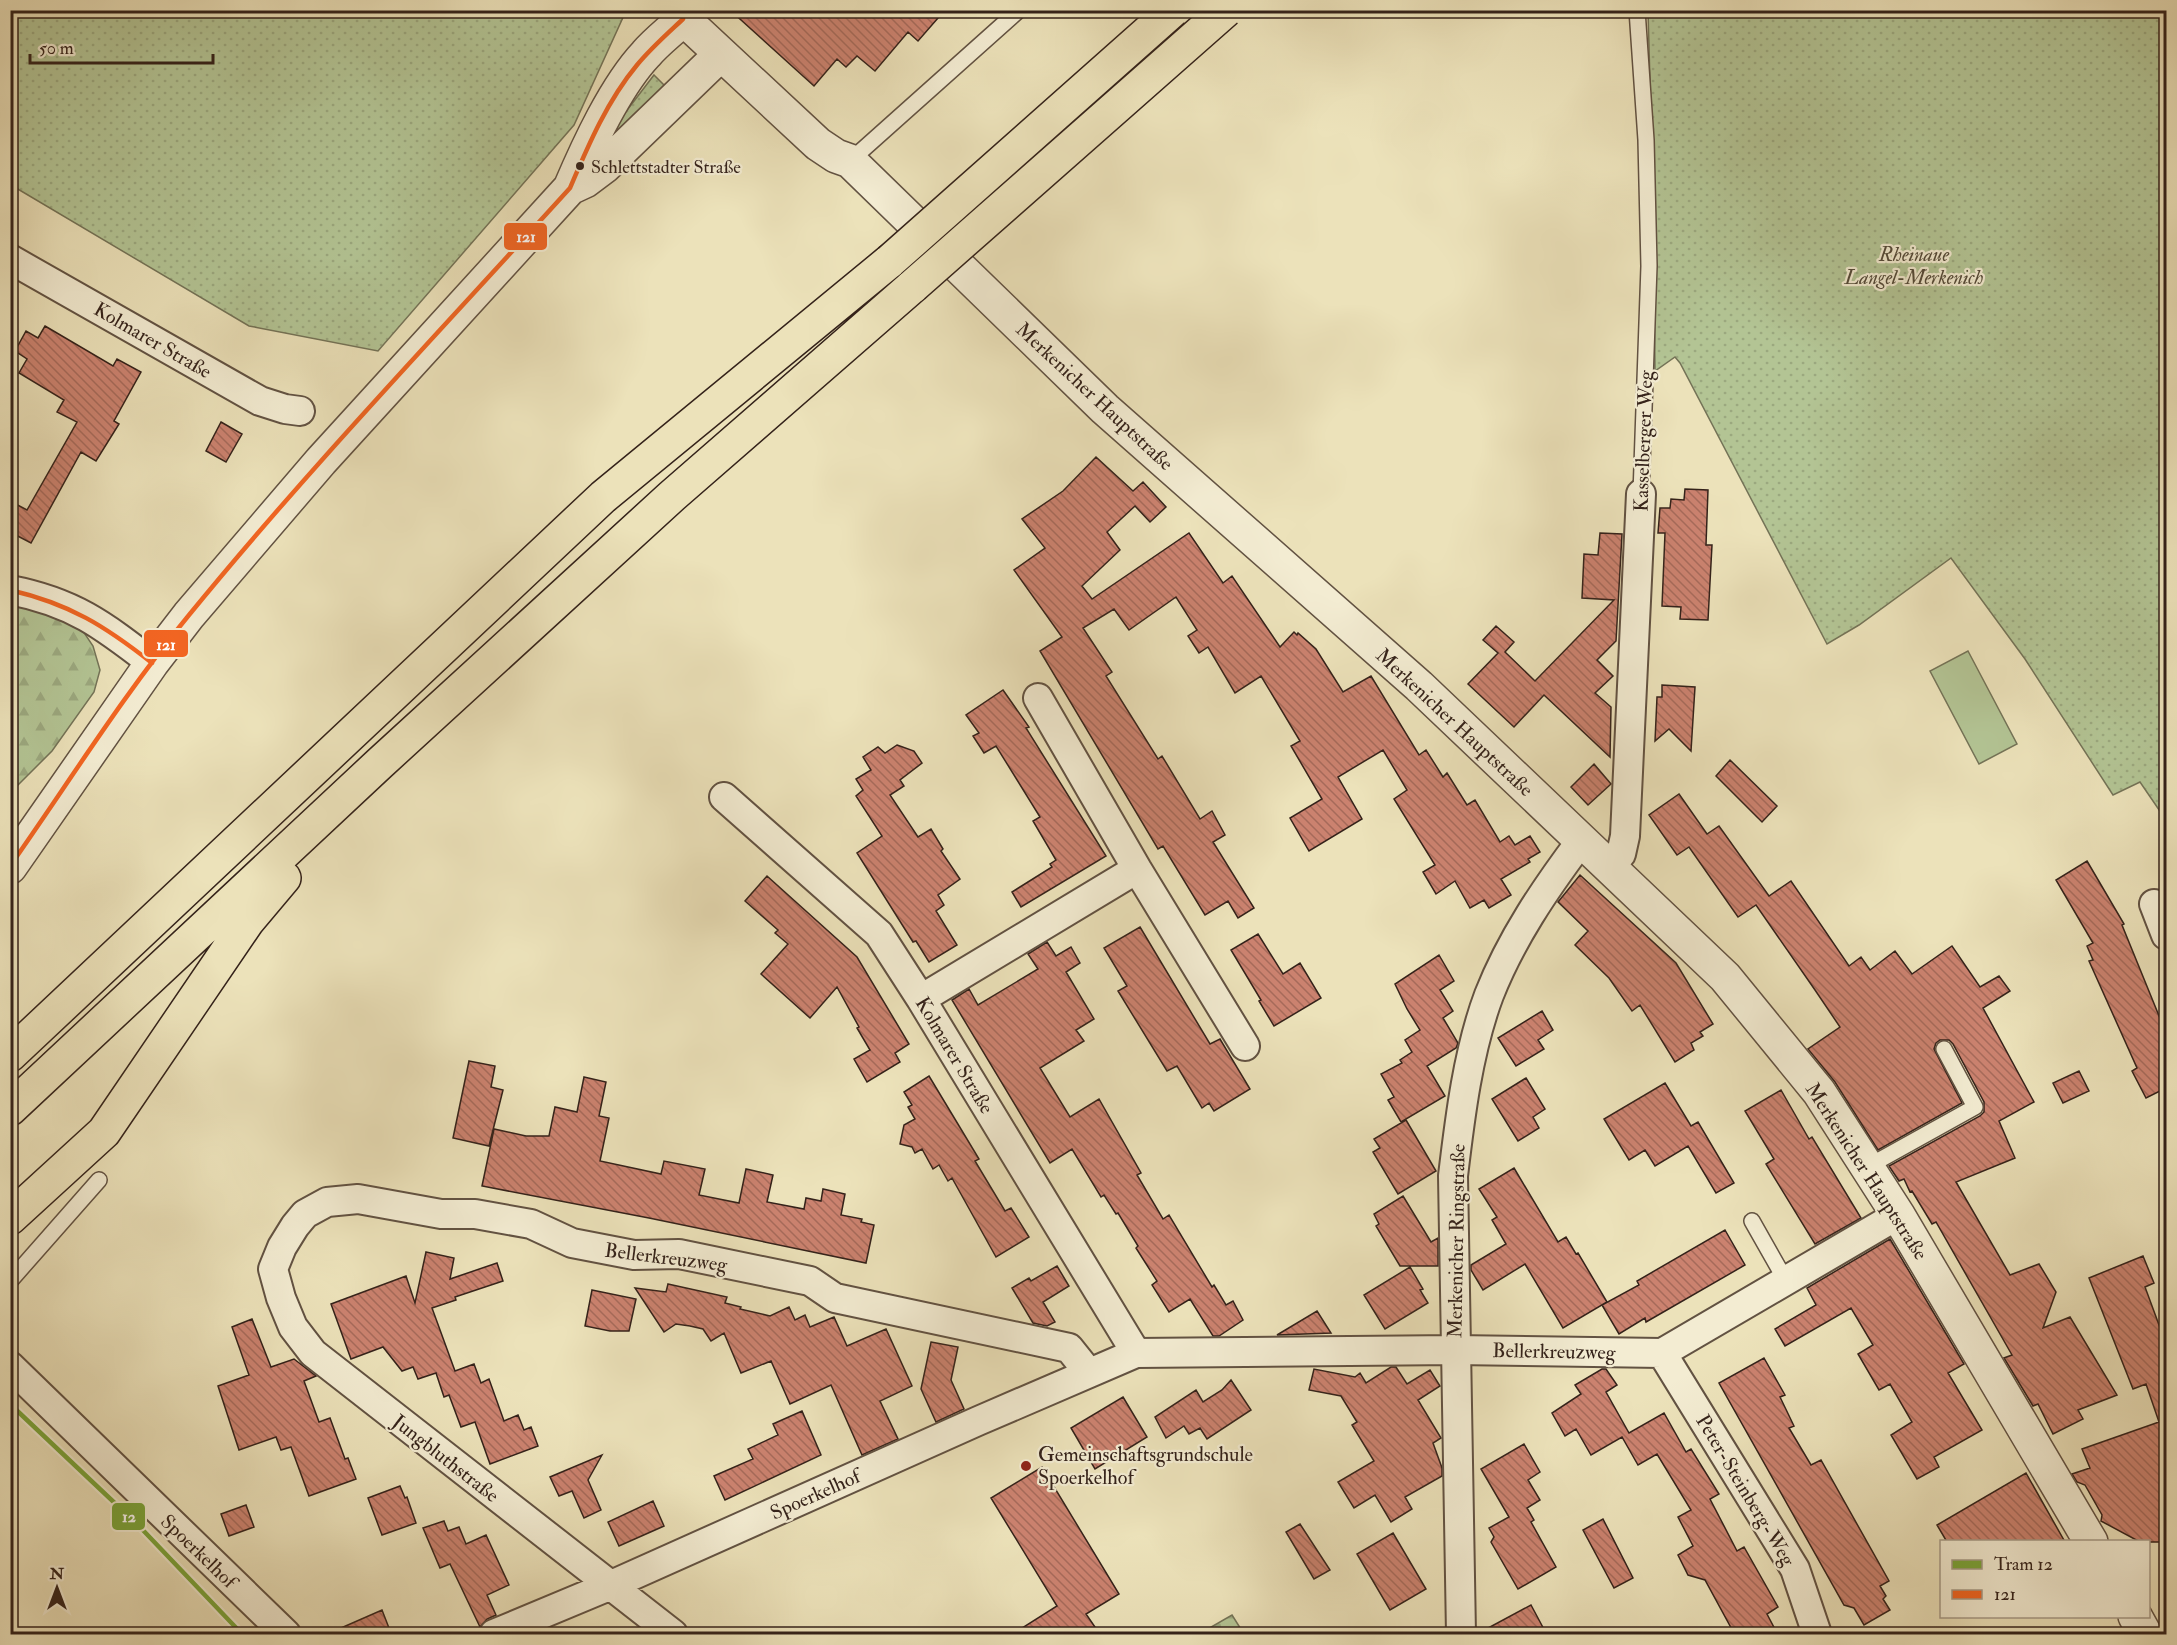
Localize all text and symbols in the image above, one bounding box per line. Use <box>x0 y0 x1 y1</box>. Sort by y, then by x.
scale bar <box>30 27 213 65</box>
text: 50 m <box>39 37 74 60</box>
place label: Schlettstadter Straße <box>591 156 741 179</box>
marker: Schlettstadter Straße <box>574 160 586 172</box>
line badge: 121 <box>503 222 548 251</box>
text: 121 <box>516 227 536 247</box>
park label: Rheinaue Langel-Merkenich <box>1844 242 1983 290</box>
street label: Kolmarer Straße <box>89 297 216 384</box>
street label: Merkenicher Hauptstraße <box>1010 317 1179 477</box>
street label: Kasselberger Weg <box>1629 369 1659 512</box>
line badge: 121 <box>143 629 189 658</box>
text: 121 <box>156 635 176 655</box>
street label: Merkenicher Hauptstraße <box>1370 643 1539 803</box>
street label: Kolmarer Straße <box>910 992 999 1118</box>
street label: Merkenicher Hauptstraße <box>1799 1078 1933 1265</box>
street label: Merkenicher Ringstraße <box>1442 1144 1471 1338</box>
street label: Bellerkreuzweg <box>603 1238 730 1278</box>
street label: Bellerkreuzweg <box>1492 1338 1617 1365</box>
street label: Jungbluthstraße <box>387 1408 504 1508</box>
street label: Peter-Steinberg-Weg <box>1690 1410 1801 1572</box>
place label: Gemeinschaftsgrundschule Spoerkelhof <box>1038 1442 1253 1491</box>
marker: Gemeinschaftsgrundschule Spoerkelhof <box>1019 1459 1033 1473</box>
street label: Spoerkelhof <box>766 1462 868 1526</box>
line badge: 12 <box>111 1502 146 1531</box>
text: 12 <box>122 1507 136 1527</box>
street label: Spoerkelhof <box>155 1509 244 1597</box>
legend <box>1940 1540 2150 1618</box>
text: Tram 12 <box>1994 1553 2053 1576</box>
north arrow <box>27 1558 87 1618</box>
text: N <box>49 1564 65 1584</box>
text: 121 <box>1994 1583 2016 1606</box>

